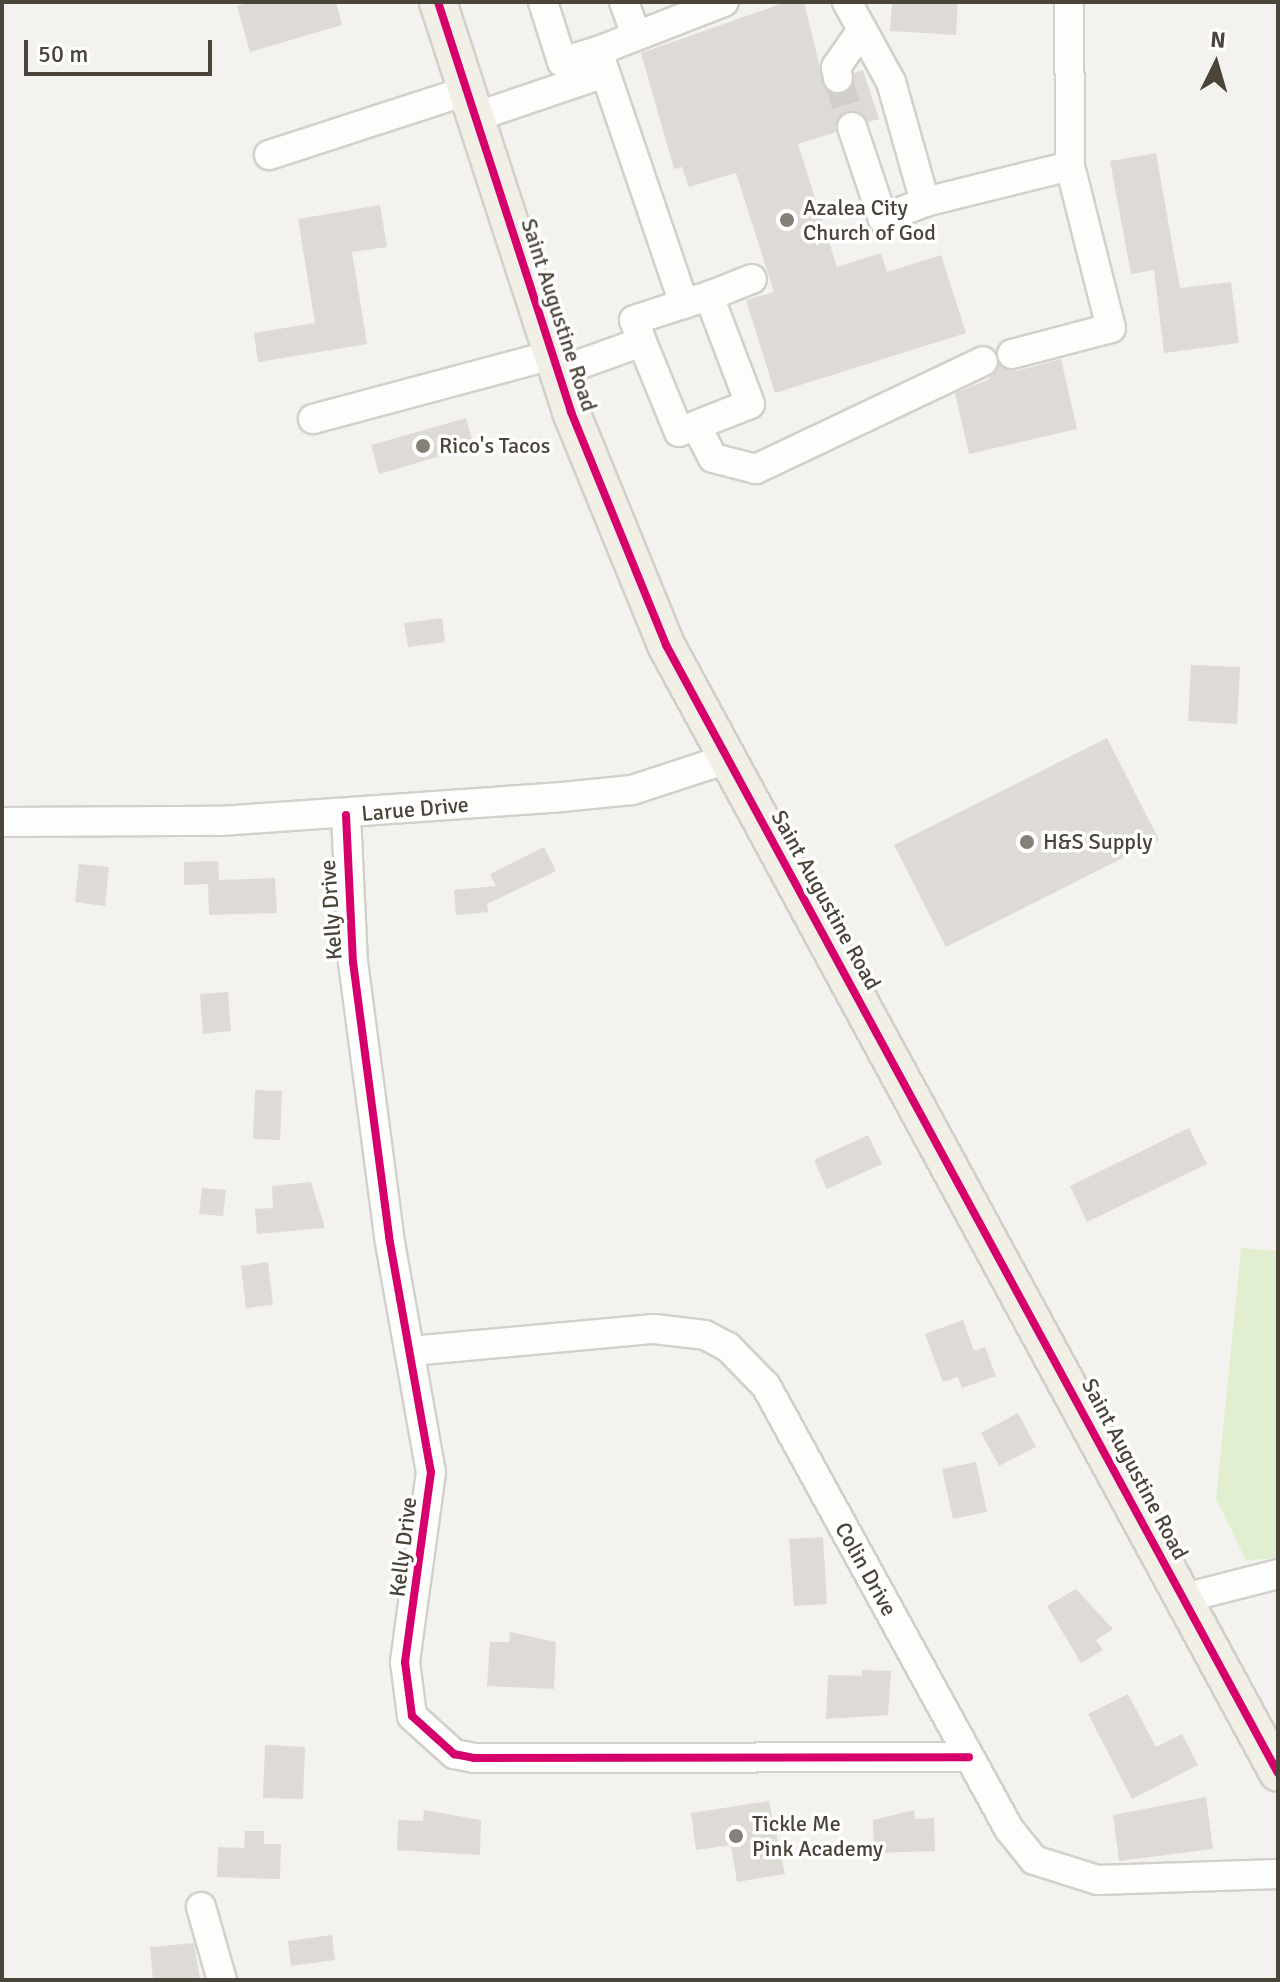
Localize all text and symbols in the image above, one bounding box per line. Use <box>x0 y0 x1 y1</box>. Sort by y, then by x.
scale bar <box>28 24 216 74</box>
north arrow <box>1176 24 1256 104</box>
text: N <box>1209 25 1227 54</box>
text: 50 m <box>38 39 88 69</box>
place label: Azalea City Church of God <box>803 194 936 246</box>
marker: Azalea City Church of God <box>778 211 796 229</box>
street label: Saint Augustine Road <box>515 215 603 415</box>
place label: Rico's Tacos <box>439 433 550 459</box>
marker: Rico's Tacos <box>414 437 432 455</box>
street label: Larue Drive <box>360 791 470 827</box>
street label: Saint Augustine Road <box>766 806 886 994</box>
place label: H&S Supply <box>1043 829 1153 855</box>
marker: H&S Supply <box>1018 833 1036 851</box>
street label: Kelly Drive <box>314 859 348 961</box>
street label: Saint Augustine Road <box>1076 1374 1194 1564</box>
street label: Kelly Drive <box>384 1496 422 1598</box>
street label: Colin Drive <box>830 1518 902 1620</box>
place label: Tickle Me Pink Academy <box>752 1810 883 1862</box>
marker: Tickle Me Pink Academy <box>727 1827 745 1845</box>

